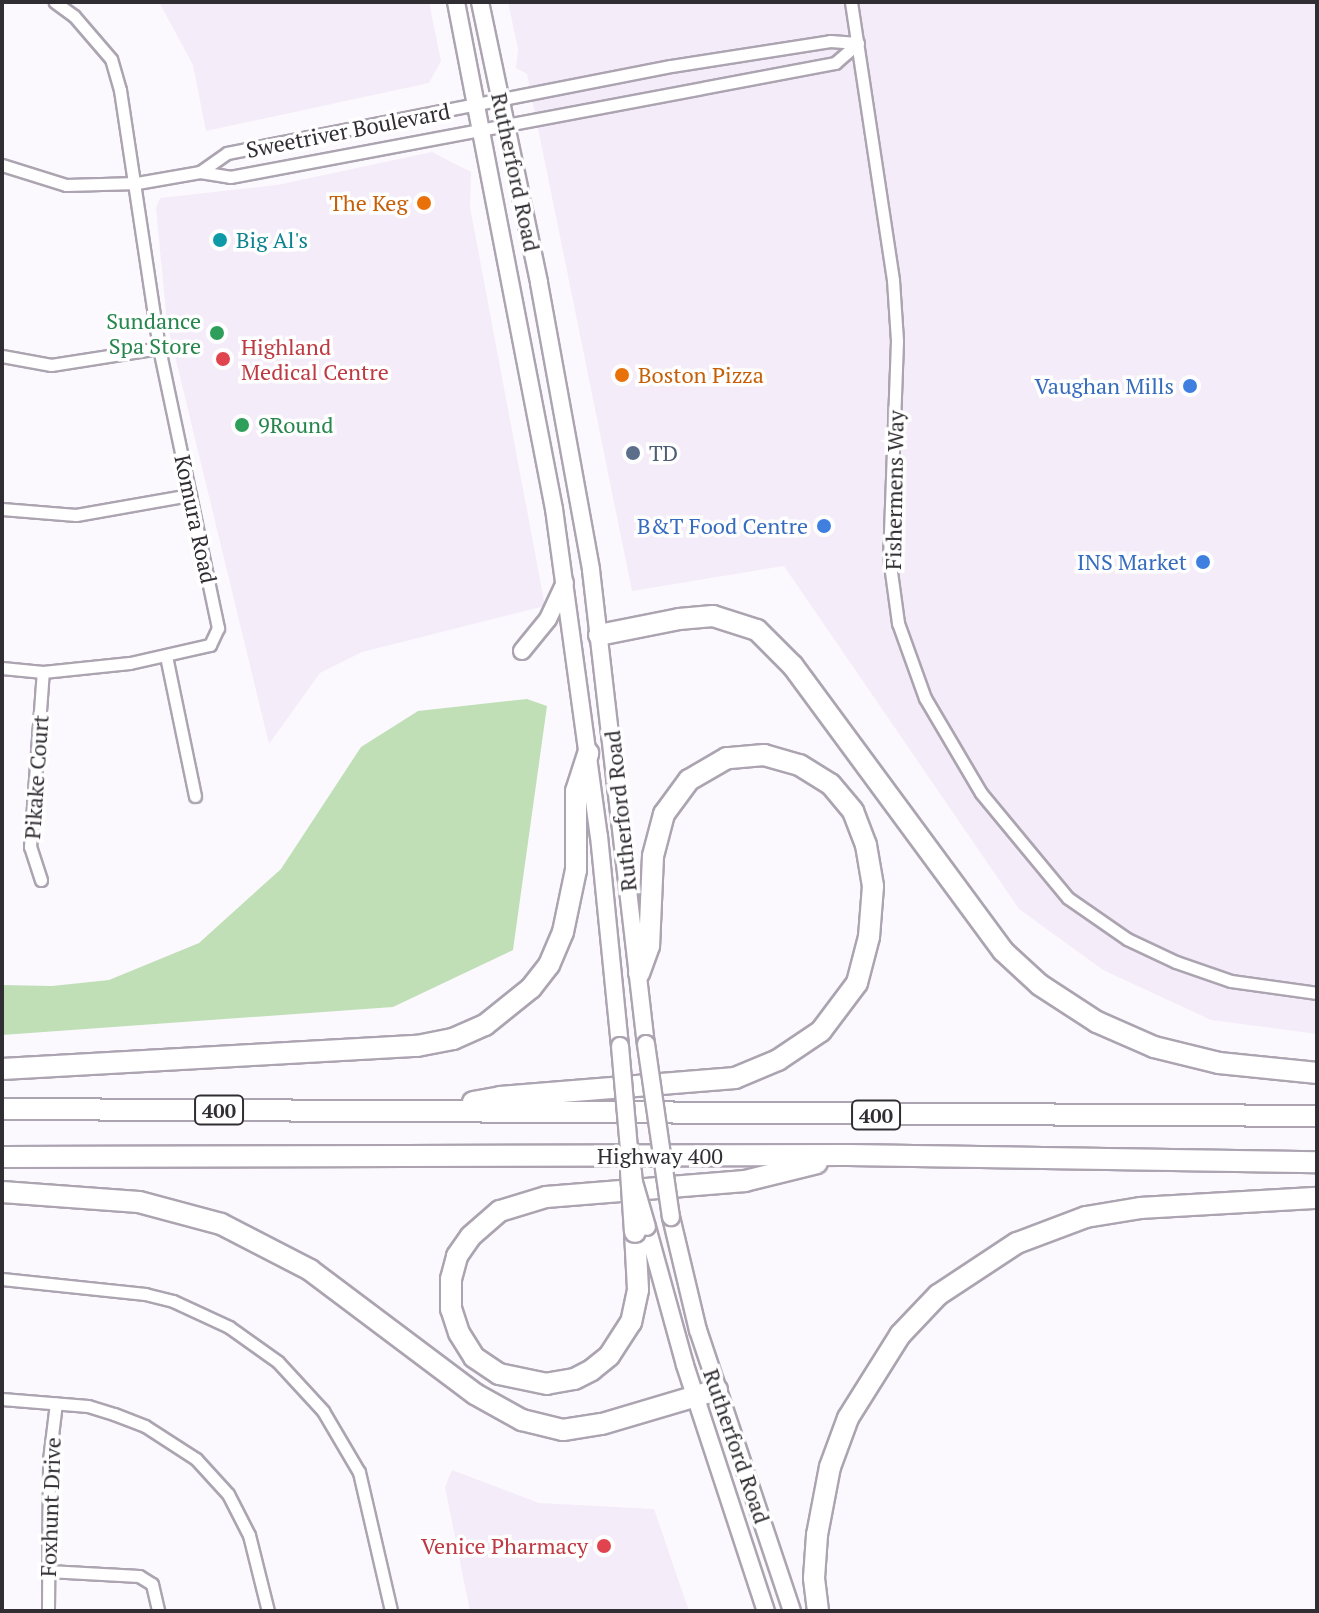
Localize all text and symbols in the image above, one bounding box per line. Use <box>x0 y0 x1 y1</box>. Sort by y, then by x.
street label: Rutherford Road <box>486 90 546 254</box>
street label: Sweetriver Boulevard <box>244 97 452 163</box>
place label: The Keg <box>329 190 408 216</box>
marker: The Keg <box>415 194 433 212</box>
place label: Big Al's <box>236 227 308 253</box>
marker: Big Al's <box>211 231 229 249</box>
place label: Sundance Spa Store <box>106 307 201 358</box>
marker: Sundance Spa Store <box>208 324 226 342</box>
place label: Highland Medical Centre <box>241 333 389 384</box>
marker: Highland Medical Centre <box>212 348 234 370</box>
place label: Boston Pizza <box>638 362 764 388</box>
marker: Boston Pizza <box>613 366 631 384</box>
place label: Vaughan Mills <box>1035 373 1174 399</box>
marker: Vaughan Mills <box>1181 377 1199 395</box>
street label: Fishermens Way <box>879 410 909 570</box>
place label: 9Round <box>258 412 333 438</box>
marker: 9Round <box>233 416 251 434</box>
place label: TD <box>649 440 678 466</box>
marker: TD <box>624 444 642 462</box>
street label: Komura Road <box>169 452 223 586</box>
place label: B&T Food Centre <box>637 513 808 539</box>
marker: B&T Food Centre <box>815 517 833 535</box>
place label: INS Market <box>1077 549 1187 575</box>
marker: INS Market <box>1194 553 1212 571</box>
street label: Pikake Court <box>18 714 54 840</box>
street label: Rutherford Road <box>598 729 642 893</box>
road number: 400 <box>193 1094 245 1126</box>
road number: 400 <box>850 1099 902 1131</box>
street label: Highway 400 <box>597 1143 723 1169</box>
street label: Rutherford Road <box>698 1365 776 1527</box>
street label: Foxhunt Drive <box>34 1437 66 1577</box>
place label: Venice Pharmacy <box>421 1533 588 1559</box>
marker: Venice Pharmacy <box>595 1537 613 1555</box>

